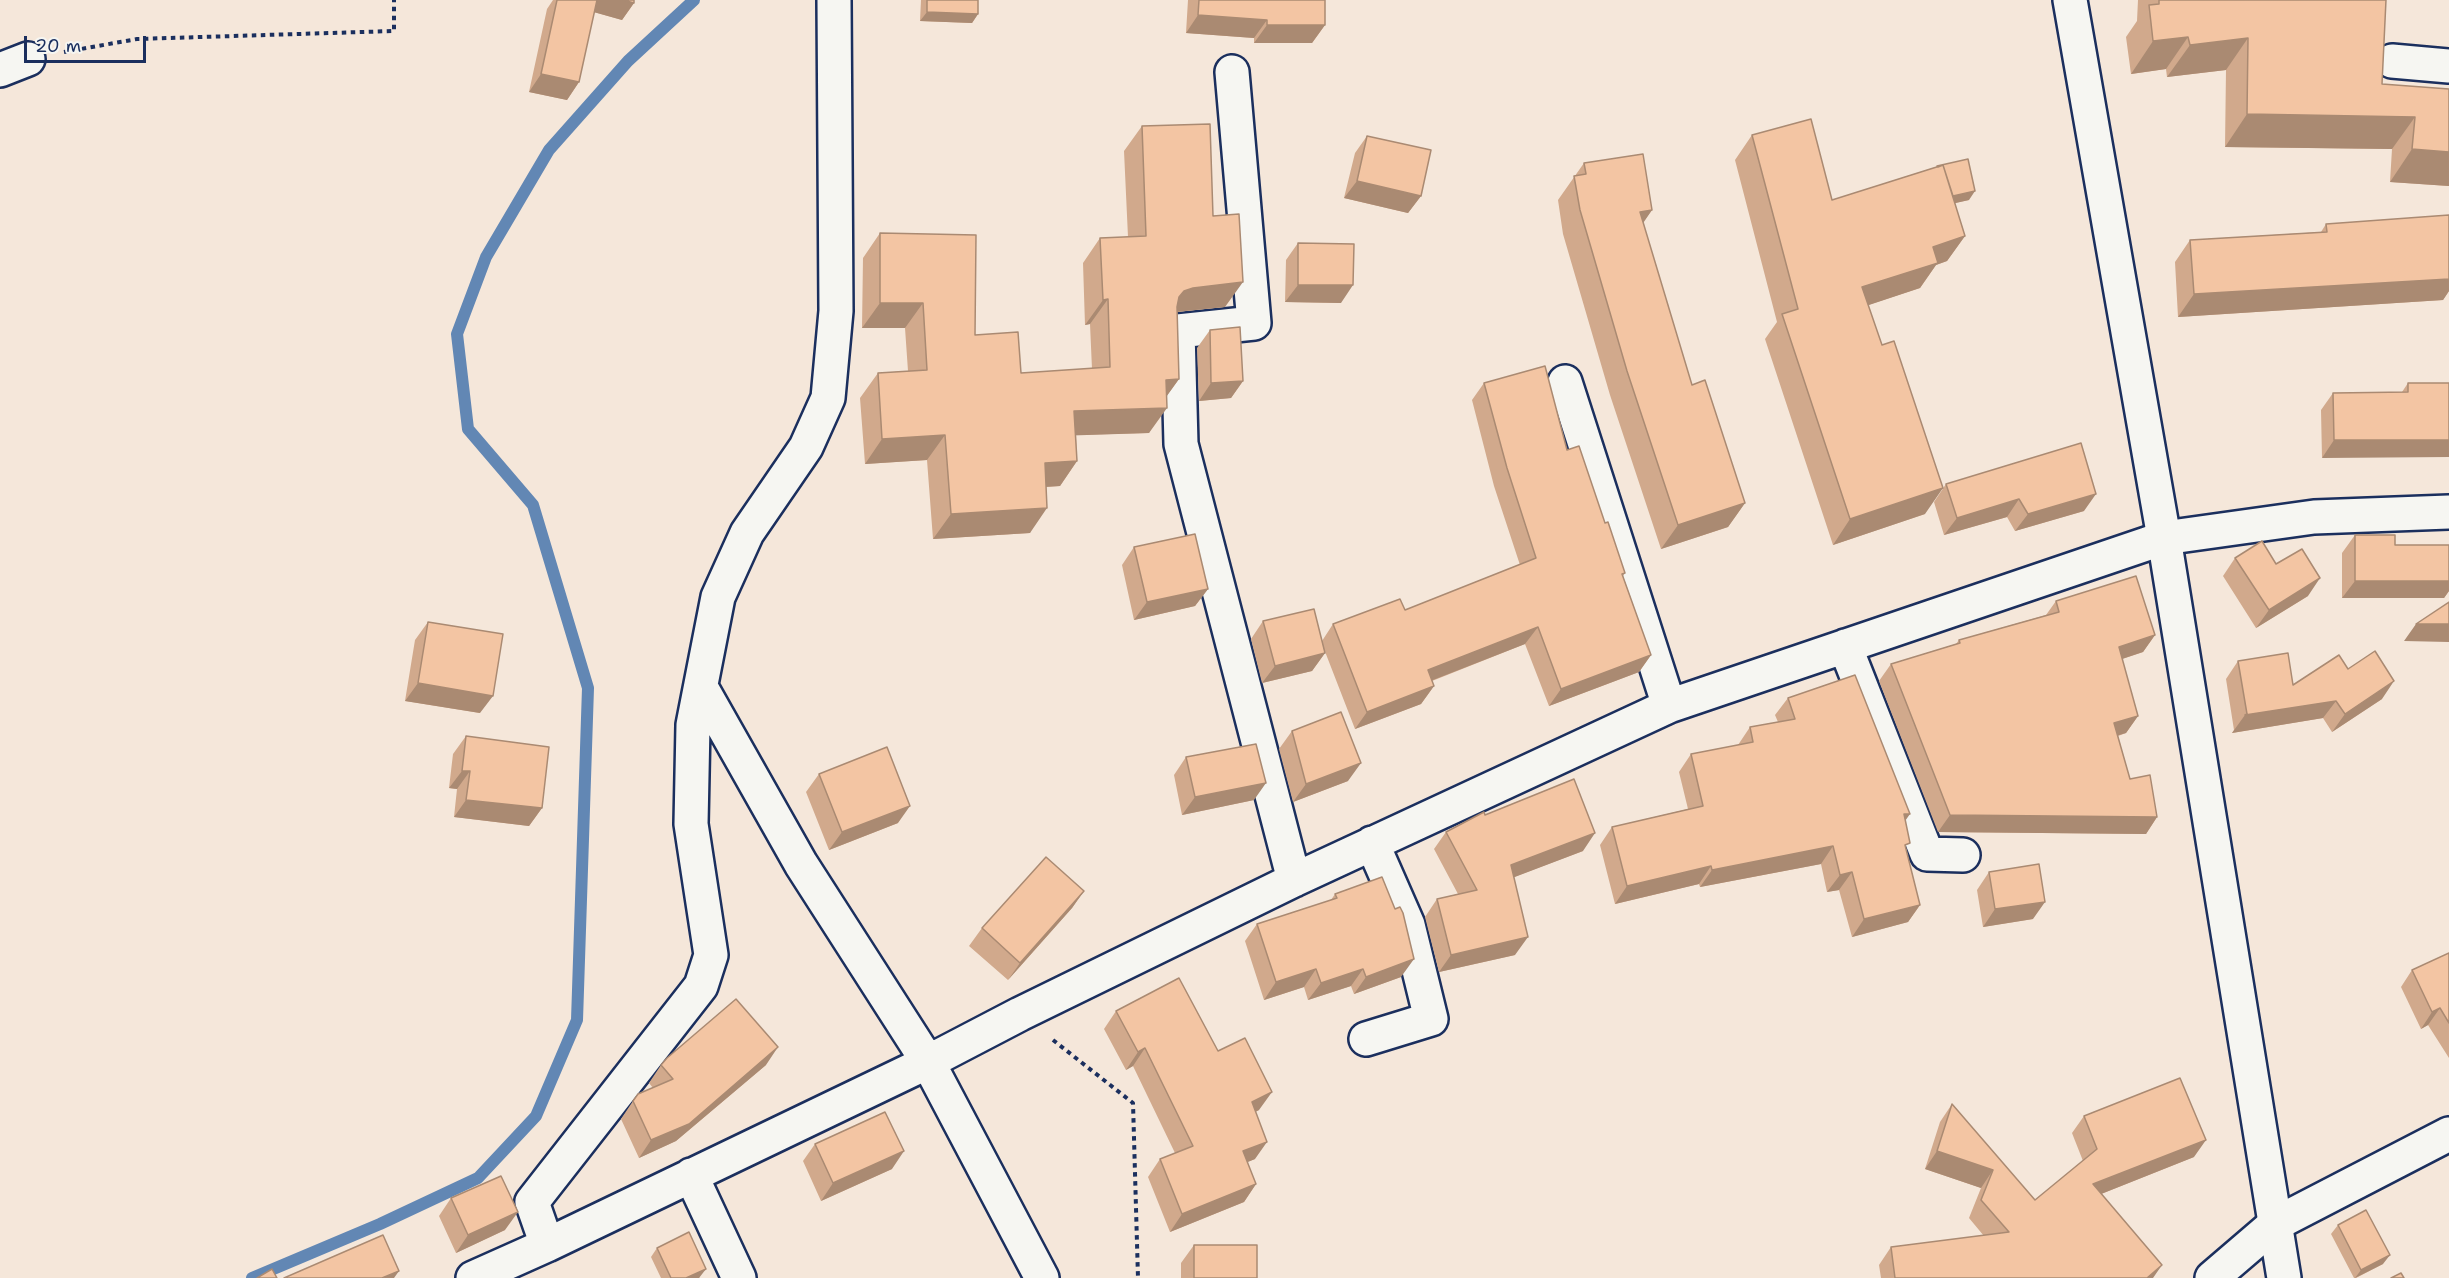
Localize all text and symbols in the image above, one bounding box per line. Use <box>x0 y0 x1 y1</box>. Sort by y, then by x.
scale bar <box>27 24 148 62</box>
text: 20 m <box>35 34 81 58</box>

